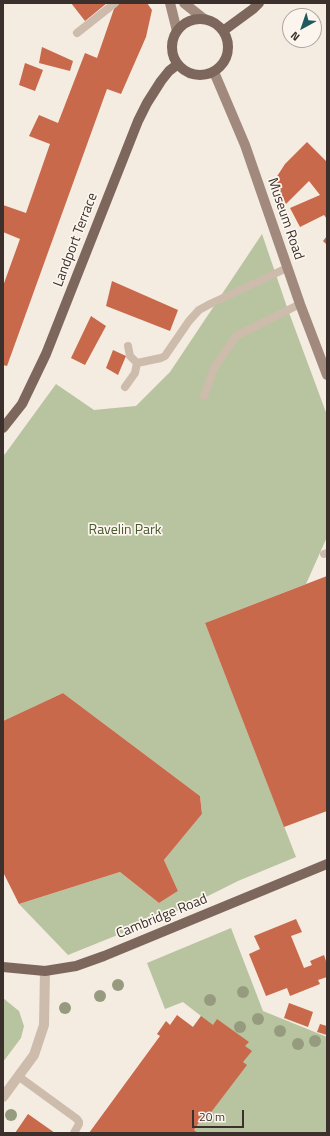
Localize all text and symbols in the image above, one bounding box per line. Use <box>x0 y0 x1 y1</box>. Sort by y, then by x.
north arrow <box>282 8 322 48</box>
text: N <box>287 28 303 45</box>
street label: Museum Road <box>263 176 307 262</box>
street label: Landport Terrace <box>50 191 102 289</box>
park label: Ravelin Park <box>89 523 161 539</box>
street label: Cambridge Road <box>114 891 210 943</box>
scale bar <box>194 1102 246 1128</box>
text: 20 m <box>199 1107 225 1126</box>

